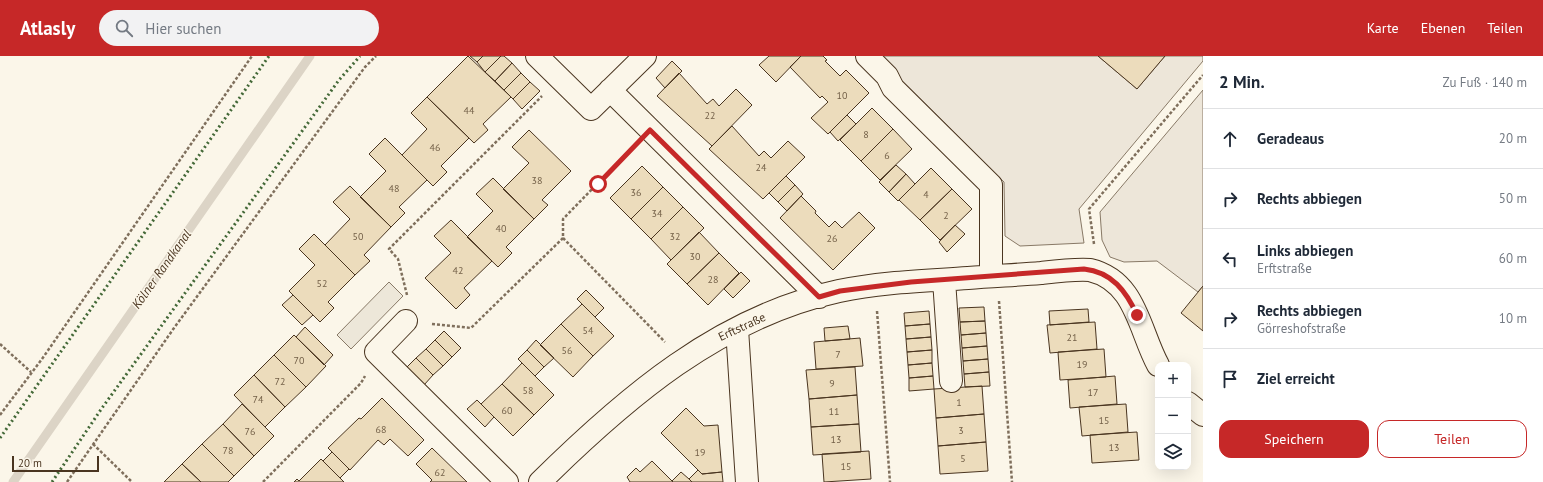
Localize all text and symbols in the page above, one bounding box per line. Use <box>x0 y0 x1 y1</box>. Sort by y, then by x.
search box <box>99 10 379 46</box>
text: Atlasly <box>20 16 75 40</box>
icon: search <box>113 17 135 39</box>
text: Hier suchen <box>145 19 221 38</box>
text: Karte <box>1367 19 1399 37</box>
text: Ebenen <box>1421 19 1465 37</box>
text: Teilen <box>1487 19 1523 37</box>
text: 2 Min. <box>1219 71 1265 93</box>
text: Zu Fuß · 140 m <box>1443 74 1527 91</box>
house number: 10 <box>837 89 848 102</box>
house number: 44 <box>464 104 475 117</box>
house number: 22 <box>705 109 715 122</box>
house number: 8 <box>863 128 869 141</box>
icon: ahead <box>1219 128 1241 150</box>
text: Geradeaus <box>1257 129 1324 148</box>
text: 20 m <box>1499 130 1527 147</box>
house number: 46 <box>430 141 440 154</box>
house number: 6 <box>884 149 890 162</box>
house number: 24 <box>756 161 767 174</box>
house number: 38 <box>532 174 542 187</box>
route start <box>589 175 607 193</box>
house number: 48 <box>389 182 399 195</box>
house number: 36 <box>631 186 641 199</box>
house number: 4 <box>923 188 929 201</box>
icon: right <box>1219 188 1241 210</box>
text: Rechts abbiegen <box>1257 189 1362 208</box>
text: 50 m <box>1499 190 1527 207</box>
house number: 34 <box>652 207 663 220</box>
house number: 2 <box>943 209 949 222</box>
house number: 40 <box>496 222 507 235</box>
water label: Kölner Randkanal <box>128 226 195 312</box>
house number: 50 <box>353 230 364 243</box>
house number: 32 <box>670 230 680 243</box>
house number: 26 <box>827 232 837 245</box>
text: Links abbiegen <box>1257 241 1353 260</box>
icon: left <box>1219 248 1241 270</box>
house number: 30 <box>690 250 701 263</box>
text: 60 m <box>1499 250 1527 267</box>
text: Erftstraße <box>1257 260 1312 277</box>
house number: 42 <box>453 264 463 277</box>
house number: 28 <box>708 273 718 286</box>
house number: 52 <box>317 277 327 290</box>
text: Rechts abbiegen <box>1257 301 1362 320</box>
route end <box>1128 306 1146 324</box>
icon: right <box>1219 308 1241 330</box>
street label: Erftstraße <box>716 309 768 344</box>
text: 10 m <box>1499 310 1527 327</box>
text: Görreshofstraße <box>1257 320 1346 337</box>
house number: 54 <box>583 324 594 337</box>
house number: 21 <box>1067 331 1077 344</box>
house number: 56 <box>562 344 572 357</box>
house number: 7 <box>835 348 841 361</box>
house number: 70 <box>294 354 305 367</box>
house number: 19 <box>1077 358 1087 371</box>
map controls <box>1155 362 1191 470</box>
button: + <box>1155 362 1191 398</box>
icon: arrive <box>1219 368 1241 390</box>
text: Ziel erreicht <box>1257 369 1335 388</box>
house number: 72 <box>275 375 285 388</box>
house number: 9 <box>829 377 835 390</box>
house number: 58 <box>523 384 533 397</box>
house number: 17 <box>1088 386 1098 399</box>
house number: 74 <box>253 393 264 406</box>
house number: 1 <box>956 396 962 409</box>
button: − <box>1155 398 1191 434</box>
house number: 60 <box>502 404 513 417</box>
house number: 11 <box>829 405 839 418</box>
house number: 15 <box>1099 414 1109 427</box>
button: Speichern <box>1219 420 1369 458</box>
button: Teilen <box>1377 420 1527 458</box>
house number: 68 <box>376 423 386 436</box>
house number: 3 <box>958 424 964 437</box>
house number: 76 <box>245 425 255 438</box>
house number: 13 <box>831 433 841 446</box>
button: layers <box>1155 434 1191 470</box>
house number: 13 <box>1109 441 1119 454</box>
house number: 78 <box>223 444 233 457</box>
house number: 19 <box>695 446 705 459</box>
house number: 5 <box>960 452 966 465</box>
scale bar <box>12 454 99 473</box>
text: 20 m <box>18 456 42 470</box>
house number: 15 <box>841 460 851 473</box>
house number: 62 <box>435 466 445 479</box>

